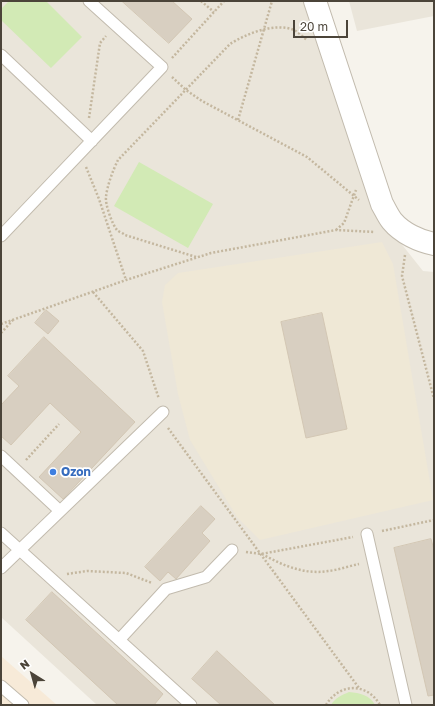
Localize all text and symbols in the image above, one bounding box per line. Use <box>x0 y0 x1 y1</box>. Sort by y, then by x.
scale bar <box>295 12 350 38</box>
text: 20 m <box>300 19 328 34</box>
place label: Ozon <box>61 465 91 479</box>
marker: Ozon <box>48 467 58 477</box>
north arrow <box>12 654 52 694</box>
text: N <box>17 656 32 672</box>

